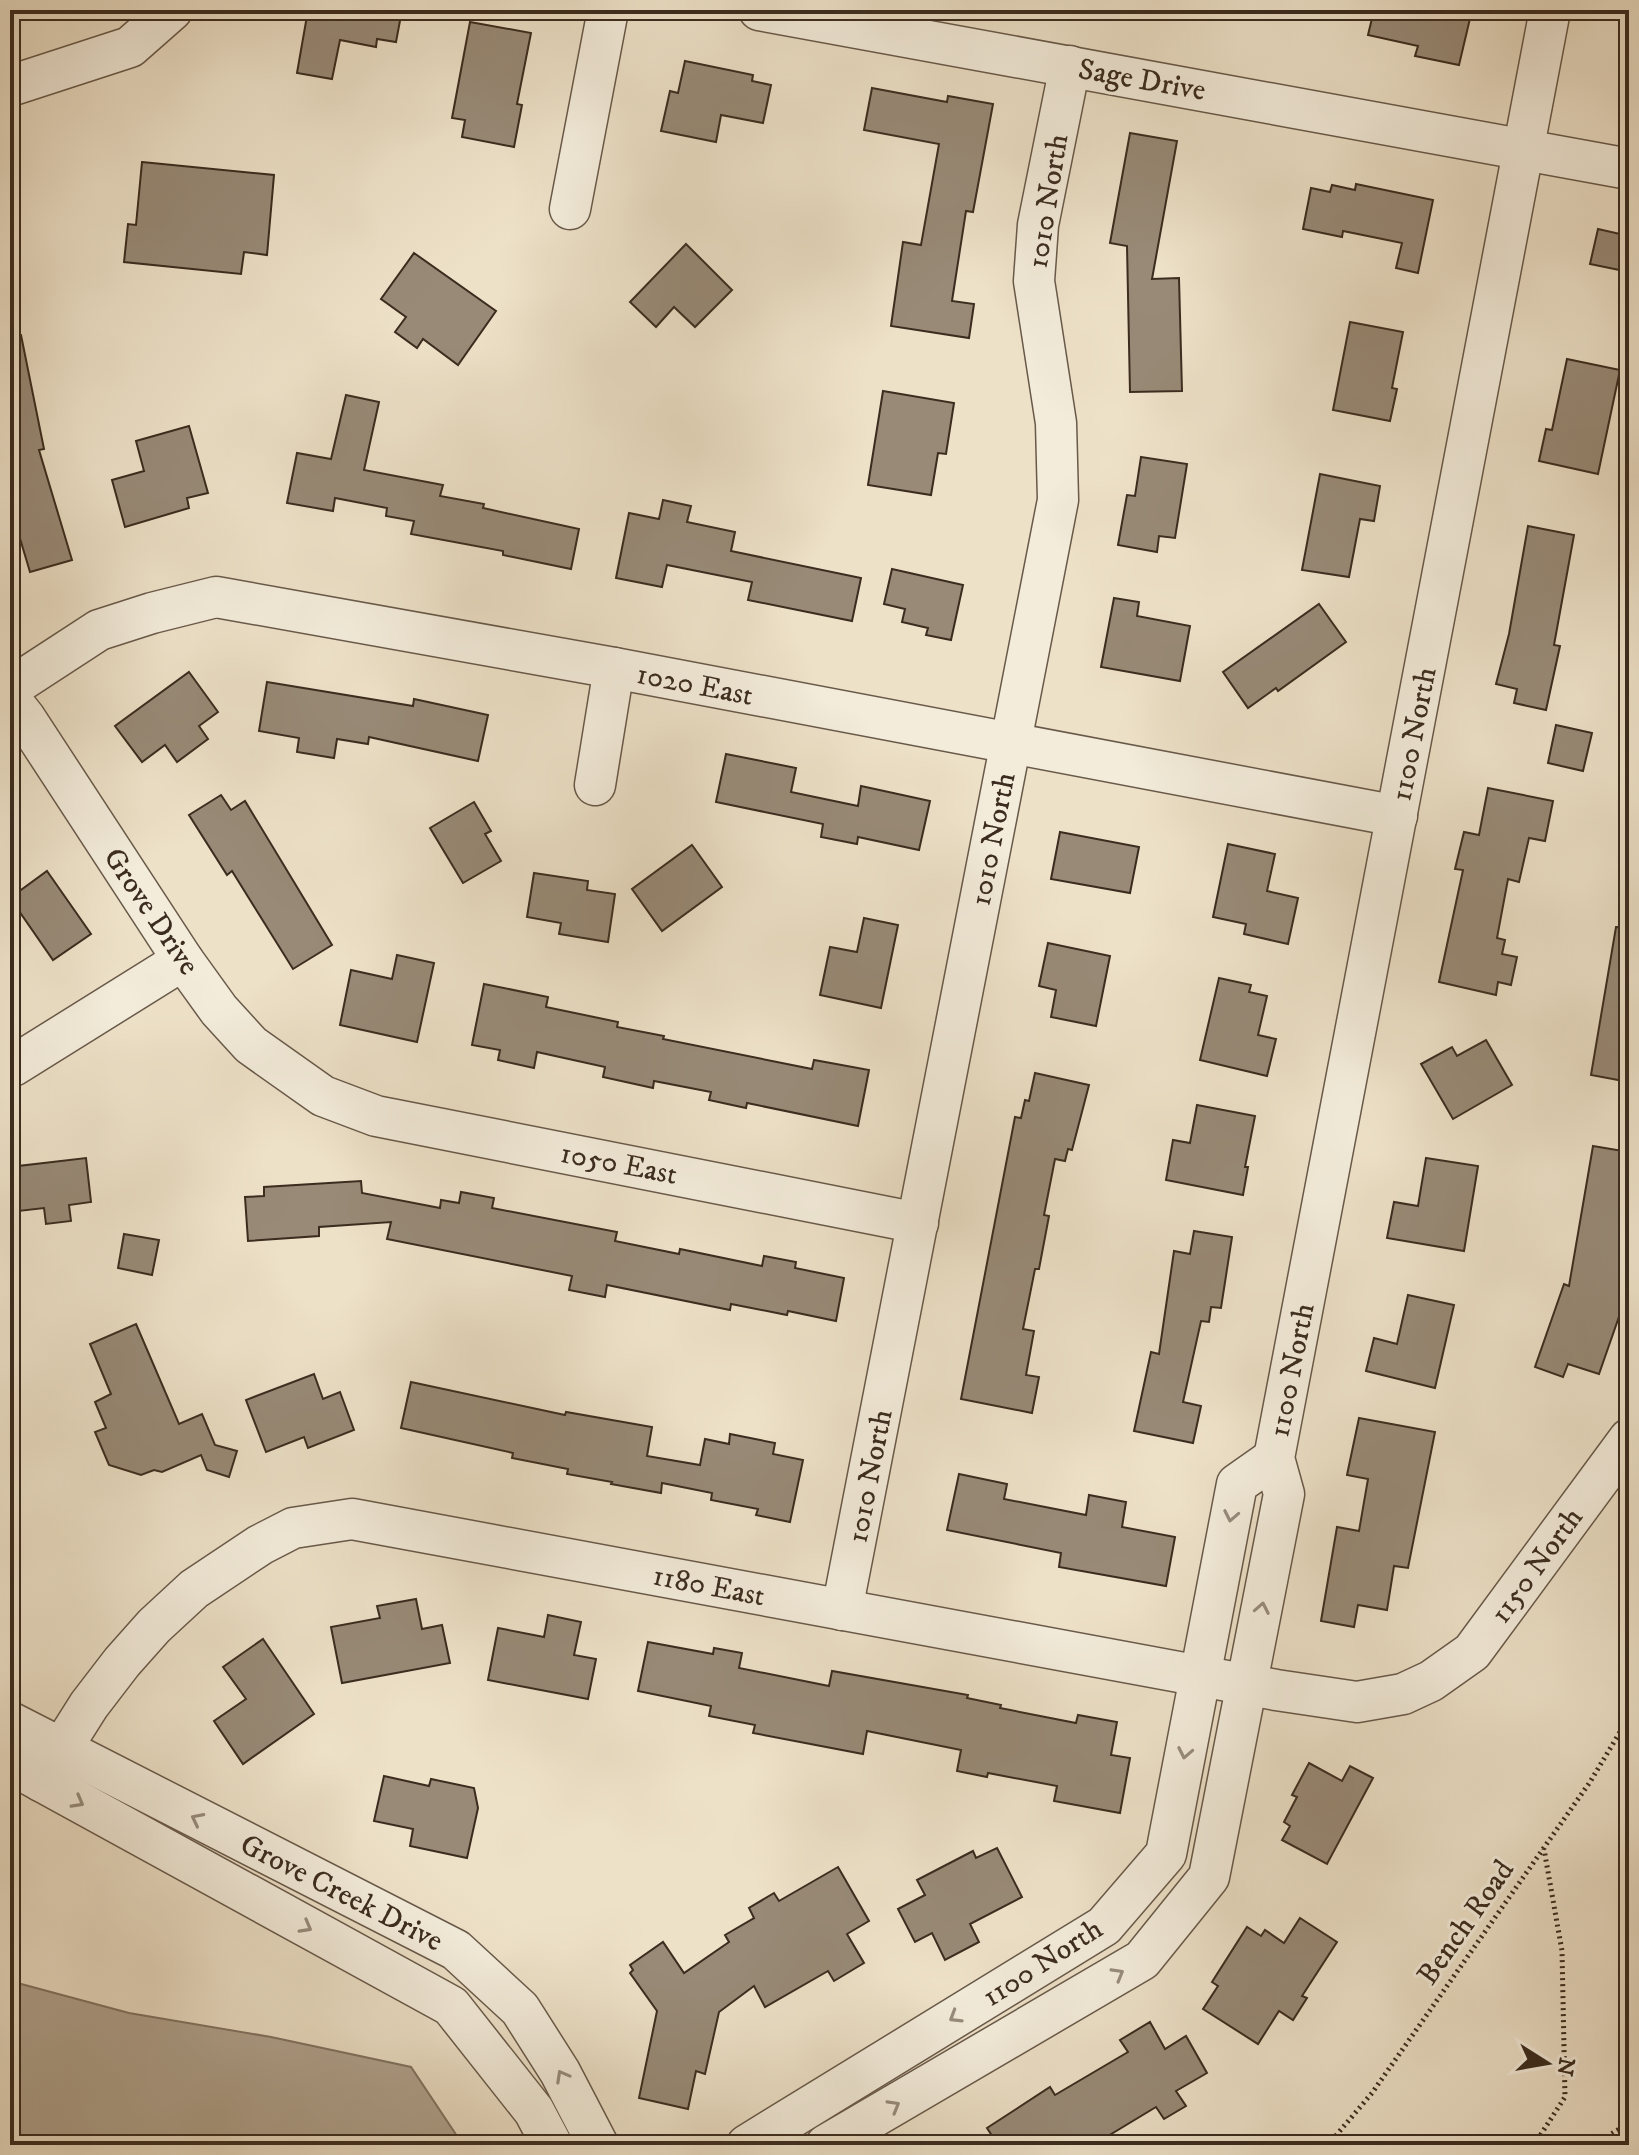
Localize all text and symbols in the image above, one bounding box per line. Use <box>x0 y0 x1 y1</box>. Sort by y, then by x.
street label: Sage Drive <box>1075 51 1208 110</box>
street label: 1010 North <box>1020 131 1077 271</box>
street label: 1020 East <box>633 656 756 715</box>
street label: 1100 North <box>1383 664 1446 804</box>
street label: 1010 North <box>962 769 1025 909</box>
street label: Grove Drive <box>95 841 207 983</box>
street label: 1050 East <box>557 1135 680 1194</box>
street label: 1100 North <box>1261 1300 1324 1440</box>
street label: 1010 North <box>839 1406 902 1546</box>
street label: 1150 North <box>1483 1500 1592 1631</box>
one-way arrow <box>1223 1509 1240 1523</box>
street label: 1180 East <box>650 1558 768 1615</box>
one-way arrow <box>1253 1602 1270 1615</box>
one-way arrow <box>1178 1746 1195 1760</box>
one-way arrow <box>70 1792 84 1807</box>
one-way arrow <box>191 1813 206 1829</box>
street label: Grove Creek Drive <box>234 1826 449 1960</box>
street label: Bench Road <box>1410 1853 1523 1993</box>
street label: 1100 North <box>976 1911 1110 2016</box>
one-way arrow <box>298 1917 313 1932</box>
one-way arrow <box>1109 1968 1124 1984</box>
one-way arrow <box>949 2007 964 2023</box>
north arrow <box>1507 2023 1587 2103</box>
text: N <box>1550 2055 1580 2078</box>
one-way arrow <box>556 2070 571 2084</box>
one-way arrow <box>885 2100 900 2115</box>

